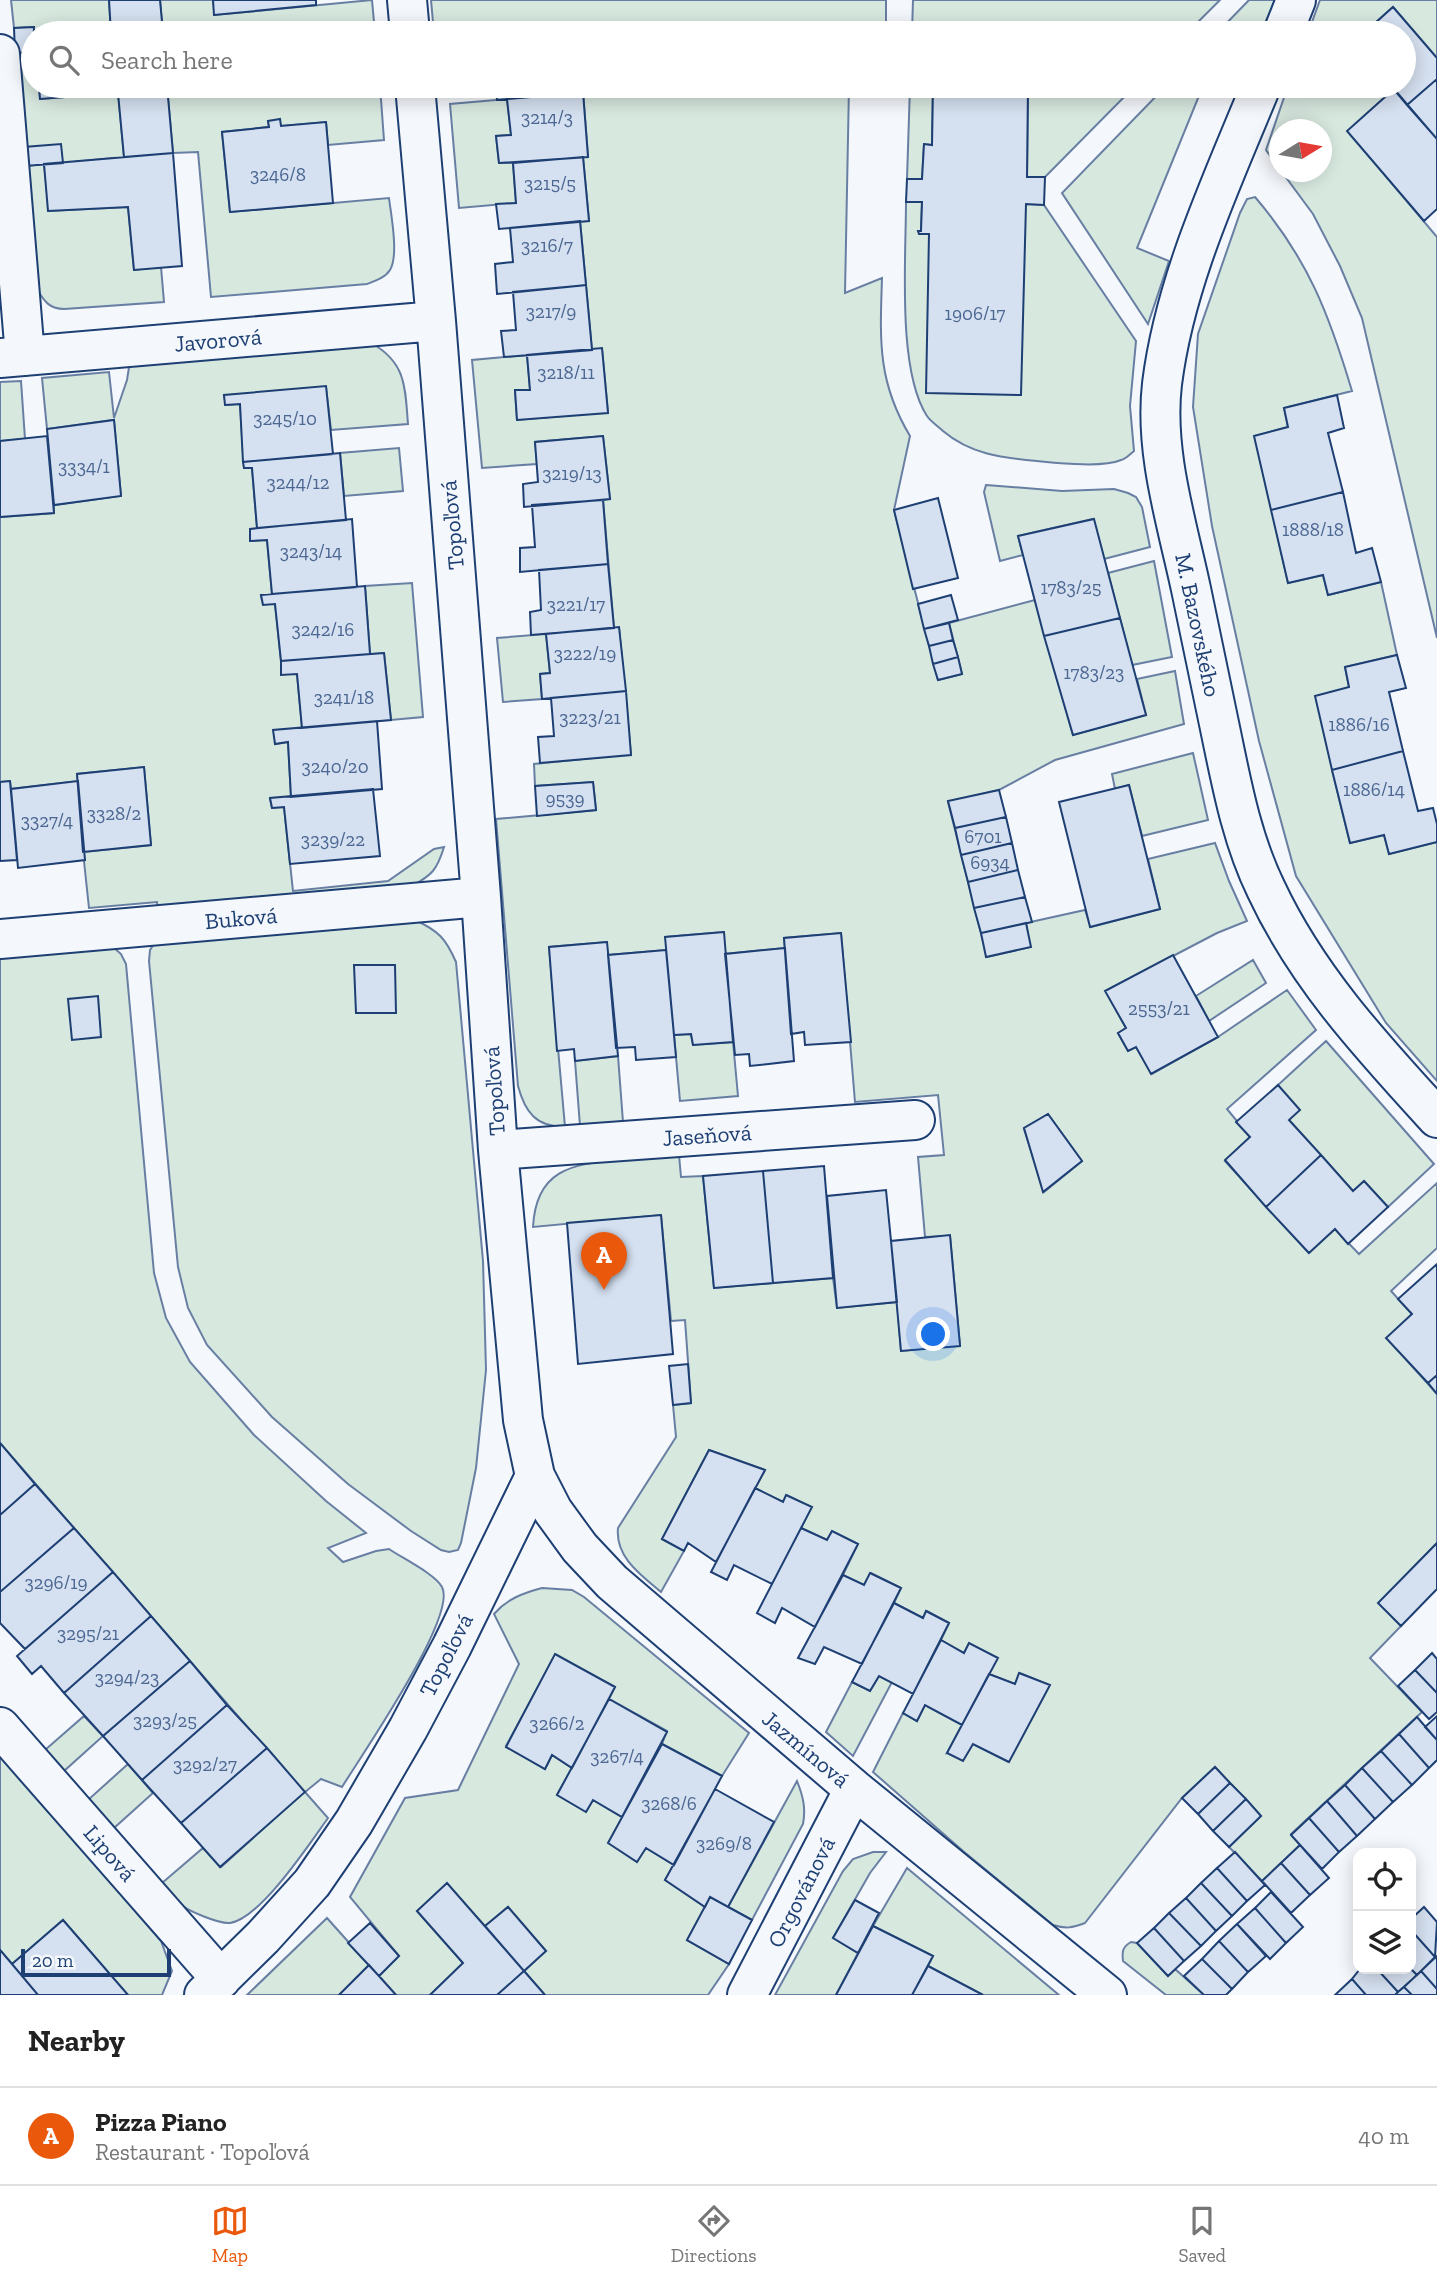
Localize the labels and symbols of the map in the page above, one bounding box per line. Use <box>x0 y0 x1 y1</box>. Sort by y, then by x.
house number: 3214/3 <box>521 106 573 129</box>
north arrow <box>1269 119 1332 182</box>
house number: 3246/8 <box>250 163 306 186</box>
house number: 3215/5 <box>524 172 576 195</box>
house number: 3216/7 <box>521 234 573 257</box>
house number: 3217/9 <box>526 300 576 323</box>
house number: 1906/17 <box>945 302 1005 325</box>
street label: Javorová <box>173 322 263 358</box>
house number: 3218/11 <box>537 361 595 384</box>
house number: 3245/10 <box>253 407 317 430</box>
house number: 3334/1 <box>58 455 110 478</box>
house number: 3219/13 <box>542 462 602 485</box>
house number: 3244/12 <box>266 471 330 494</box>
street label: Topoľová <box>434 479 470 571</box>
house number: 1888/18 <box>1282 518 1344 541</box>
house number: 3243/14 <box>280 540 342 563</box>
street label: M. Bazovského <box>1169 551 1227 699</box>
house number: 1783/25 <box>1040 576 1102 599</box>
house number: 3221/17 <box>547 593 605 616</box>
house number: 3242/16 <box>292 618 354 641</box>
house number: 3222/19 <box>554 642 616 665</box>
house number: 1783/23 <box>1064 661 1124 684</box>
house number: 3241/18 <box>314 686 374 709</box>
house number: 3223/21 <box>559 706 621 729</box>
house number: 1886/16 <box>1328 713 1390 736</box>
house number: 3240/20 <box>301 755 369 778</box>
house number: 1886/14 <box>1343 778 1405 801</box>
house number: 9539 <box>545 787 585 810</box>
house number: 3328/2 <box>87 802 141 825</box>
house number: 3327/4 <box>21 809 73 832</box>
house number: 6701 <box>964 825 1002 848</box>
house number: 3239/22 <box>301 828 365 851</box>
house number: 6934 <box>970 851 1010 874</box>
street label: Buková <box>204 901 278 935</box>
house number: 2553/21 <box>1128 997 1190 1020</box>
street label: Topoľová <box>477 1045 511 1137</box>
street label: Jaseňová <box>661 1118 753 1152</box>
pin: A <box>581 1232 627 1290</box>
your location <box>916 1317 950 1351</box>
house number: 3296/19 <box>24 1571 88 1594</box>
street label: Topoľová <box>413 1609 479 1701</box>
house number: 3295/21 <box>57 1622 119 1645</box>
house number: 3294/23 <box>95 1666 159 1689</box>
street label: Jazmínová <box>757 1704 855 1794</box>
house number: 3293/25 <box>133 1709 197 1732</box>
house number: 3266/2 <box>529 1712 585 1735</box>
house number: 3267/4 <box>590 1745 644 1768</box>
house number: 3292/27 <box>173 1753 237 1776</box>
house number: 3268/6 <box>641 1792 697 1815</box>
street label: Lipová <box>78 1819 142 1887</box>
house number: 3269/8 <box>696 1832 752 1855</box>
street label: Orgovánová <box>761 1832 841 1952</box>
scale bar <box>21 1946 172 1978</box>

